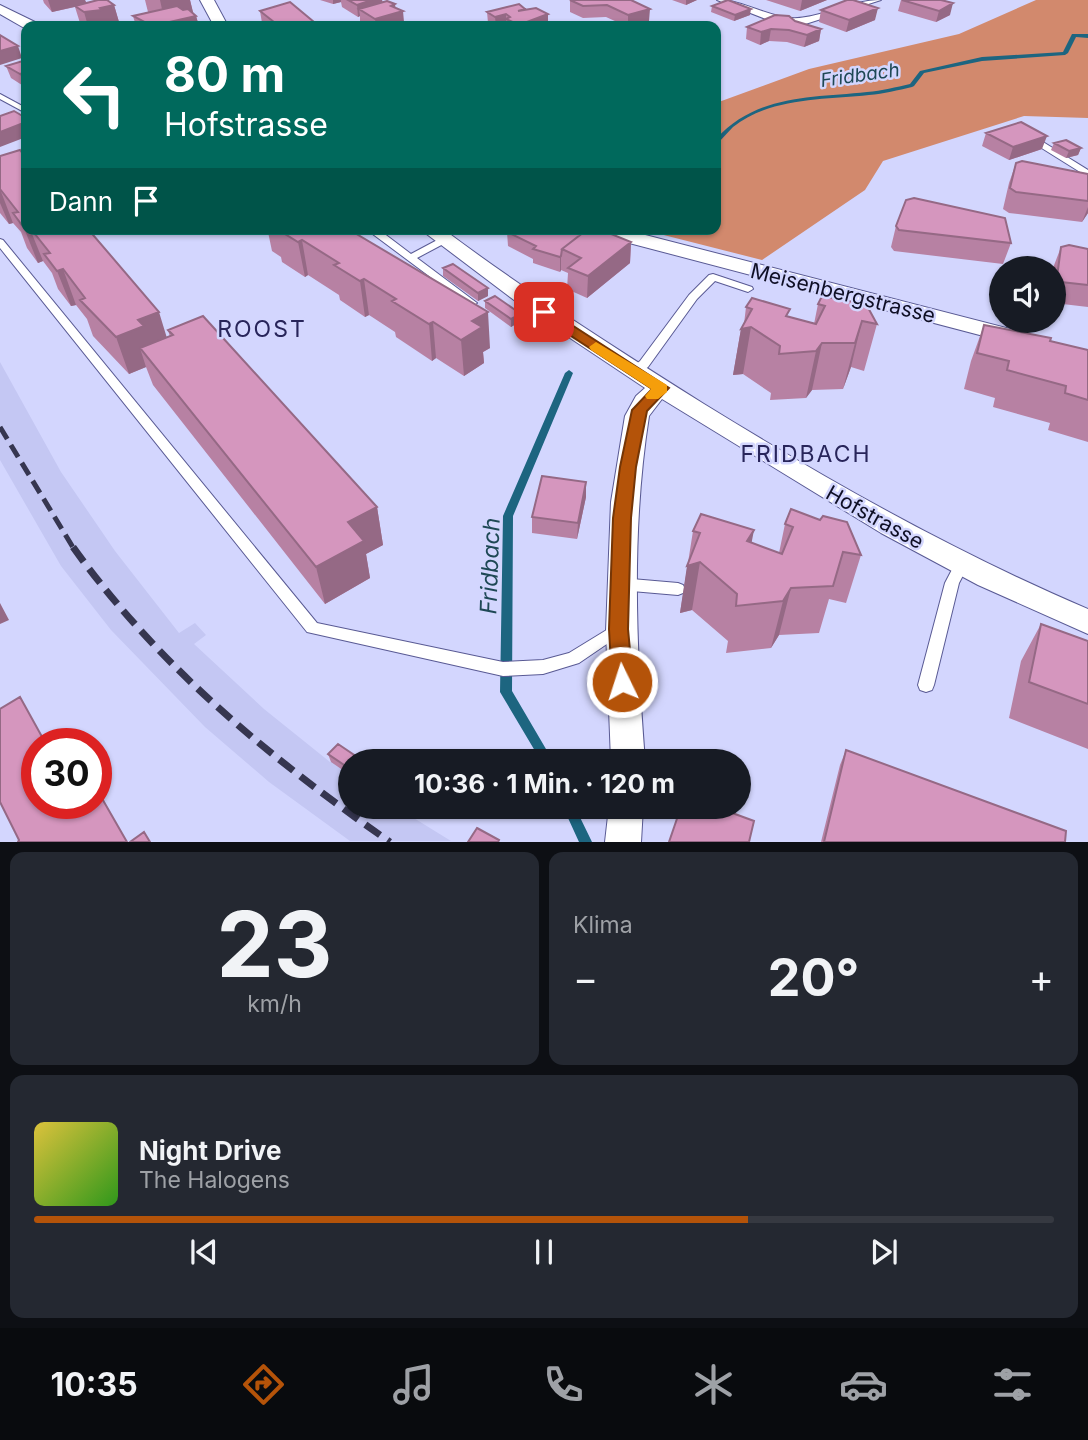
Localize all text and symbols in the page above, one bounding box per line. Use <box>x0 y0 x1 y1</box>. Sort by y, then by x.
text: 80 m <box>164 45 285 104</box>
icon: left <box>49 49 140 140</box>
water label: Fridbach <box>819 58 901 92</box>
text: Hofstrasse <box>164 105 328 144</box>
icon: arrive <box>127 182 165 220</box>
text: Dann <box>49 186 113 217</box>
map controls <box>989 256 1066 333</box>
button: sound <box>989 256 1066 333</box>
street label: Meisenbergstrasse <box>748 258 938 328</box>
pin <box>514 282 574 342</box>
icon: arrive <box>525 293 563 331</box>
district label: ROOST <box>217 315 307 343</box>
district label: FRIDBACH <box>740 440 872 468</box>
street label: Hofstrasse <box>822 480 928 554</box>
water label: Fridbach <box>474 517 506 615</box>
position arrow <box>585 645 659 719</box>
speed limit sign: 30 <box>21 728 112 819</box>
text: 10:36 · 1 Min. · 120 m <box>414 768 675 799</box>
text: 23 <box>216 889 333 999</box>
text: Klima <box>573 911 633 939</box>
text: 20° <box>768 946 859 1009</box>
text: − <box>573 955 598 1001</box>
text: + <box>1029 955 1054 1001</box>
text: km/h <box>247 990 302 1018</box>
text: Night Drive <box>139 1135 281 1166</box>
text: The Halogens <box>139 1166 290 1194</box>
icon: previous <box>185 1233 223 1271</box>
icon: pause <box>525 1233 563 1271</box>
icon: next <box>865 1233 903 1271</box>
icon: directions <box>239 1360 288 1409</box>
icon: music <box>389 1360 438 1409</box>
icon: phone <box>539 1360 588 1409</box>
icon: climate <box>689 1360 738 1409</box>
icon: car <box>839 1360 888 1409</box>
icon: filters <box>988 1360 1037 1409</box>
text: 10:35 <box>50 1365 138 1404</box>

